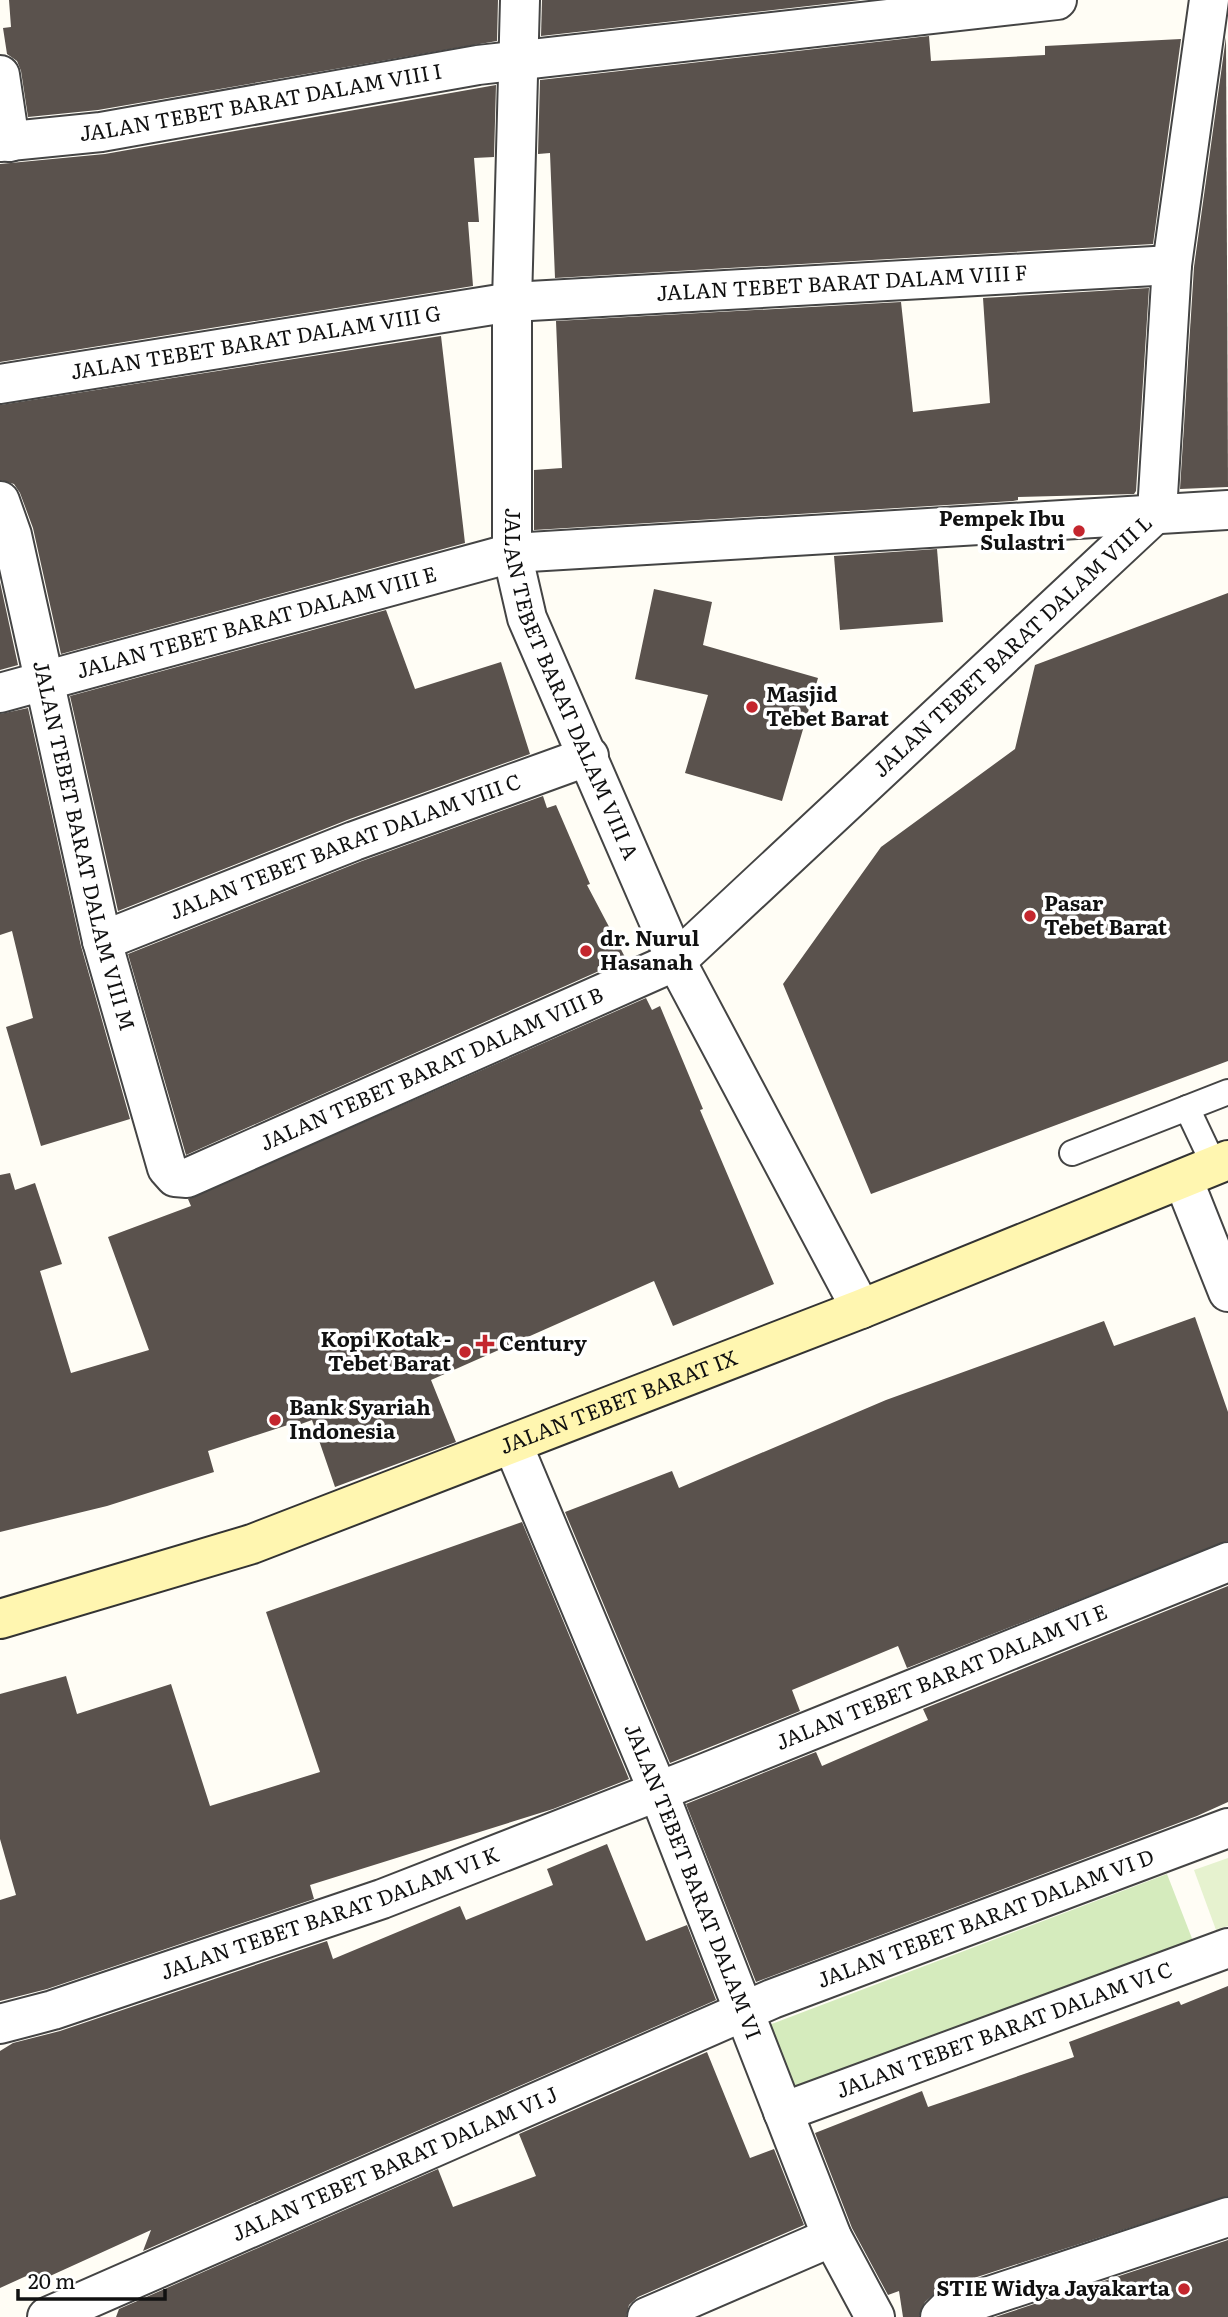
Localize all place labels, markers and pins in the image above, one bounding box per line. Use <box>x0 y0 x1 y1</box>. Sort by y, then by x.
place label: Pempek Ibu Sulastri <box>939 501 1065 556</box>
marker: Pempek Ibu Sulastri <box>1071 523 1087 539</box>
place label: Masjid Tebet Barat <box>766 677 890 732</box>
marker: Masjid Tebet Barat <box>744 699 760 715</box>
place label: Pasar Tebet Barat <box>1044 886 1168 941</box>
marker: Pasar Tebet Barat <box>1022 908 1038 924</box>
place label: dr. Nurul Hasanah <box>600 921 700 976</box>
marker: dr. Nurul Hasanah <box>578 943 594 959</box>
place label: Kopi Kotak - Tebet Barat <box>321 1322 452 1377</box>
place label: Century <box>499 1326 587 1357</box>
marker: Century <box>477 1336 493 1352</box>
marker: Kopi Kotak - Tebet Barat <box>457 1344 473 1360</box>
place label: Bank Syariah Indonesia <box>289 1390 431 1445</box>
marker: Bank Syariah Indonesia <box>267 1412 283 1428</box>
place label: STIE Widya Jayakarta <box>936 2271 1171 2302</box>
marker: STIE Widya Jayakarta <box>1176 2281 1192 2297</box>

